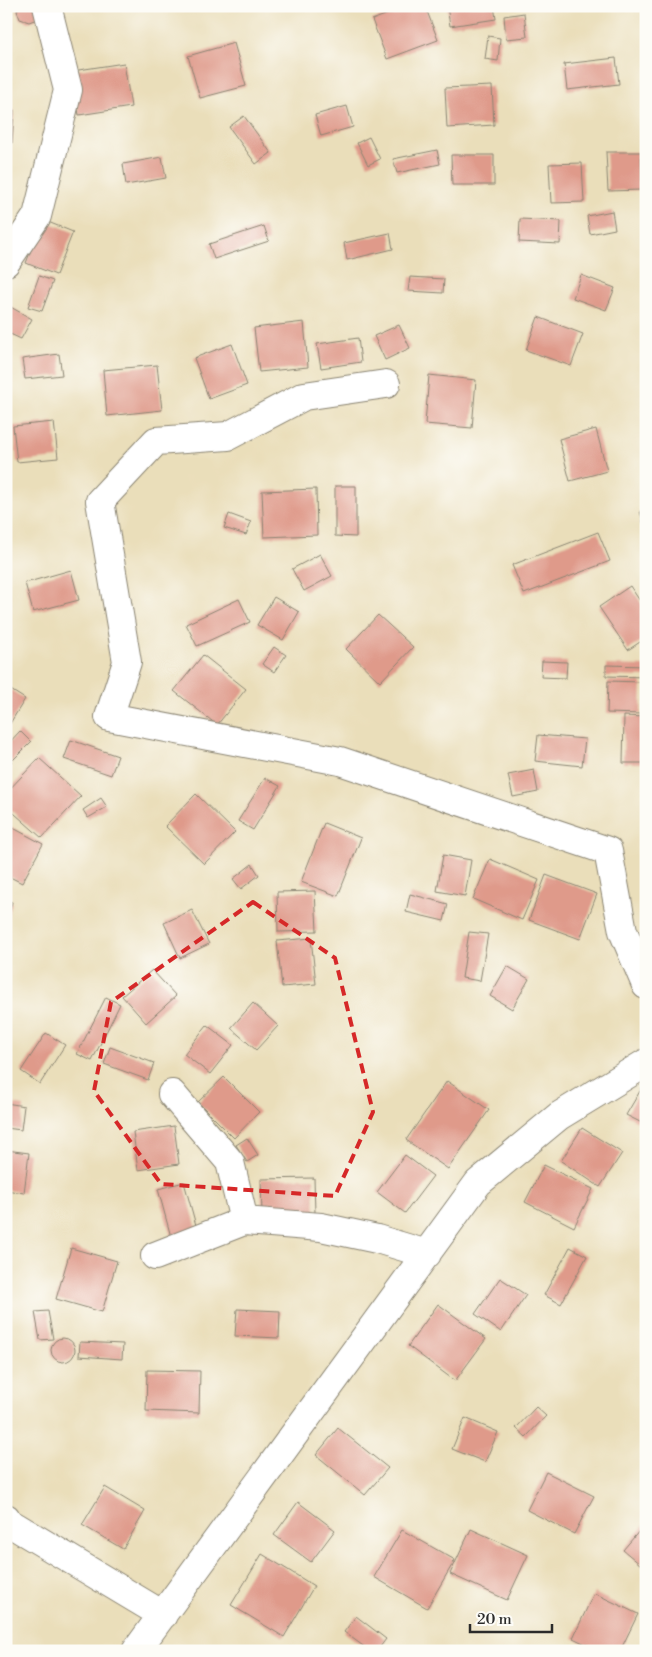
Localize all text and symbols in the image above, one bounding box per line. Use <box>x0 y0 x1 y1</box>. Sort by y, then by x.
scale bar <box>470 1602 552 1634</box>
text: 20 m <box>477 1610 512 1629</box>

